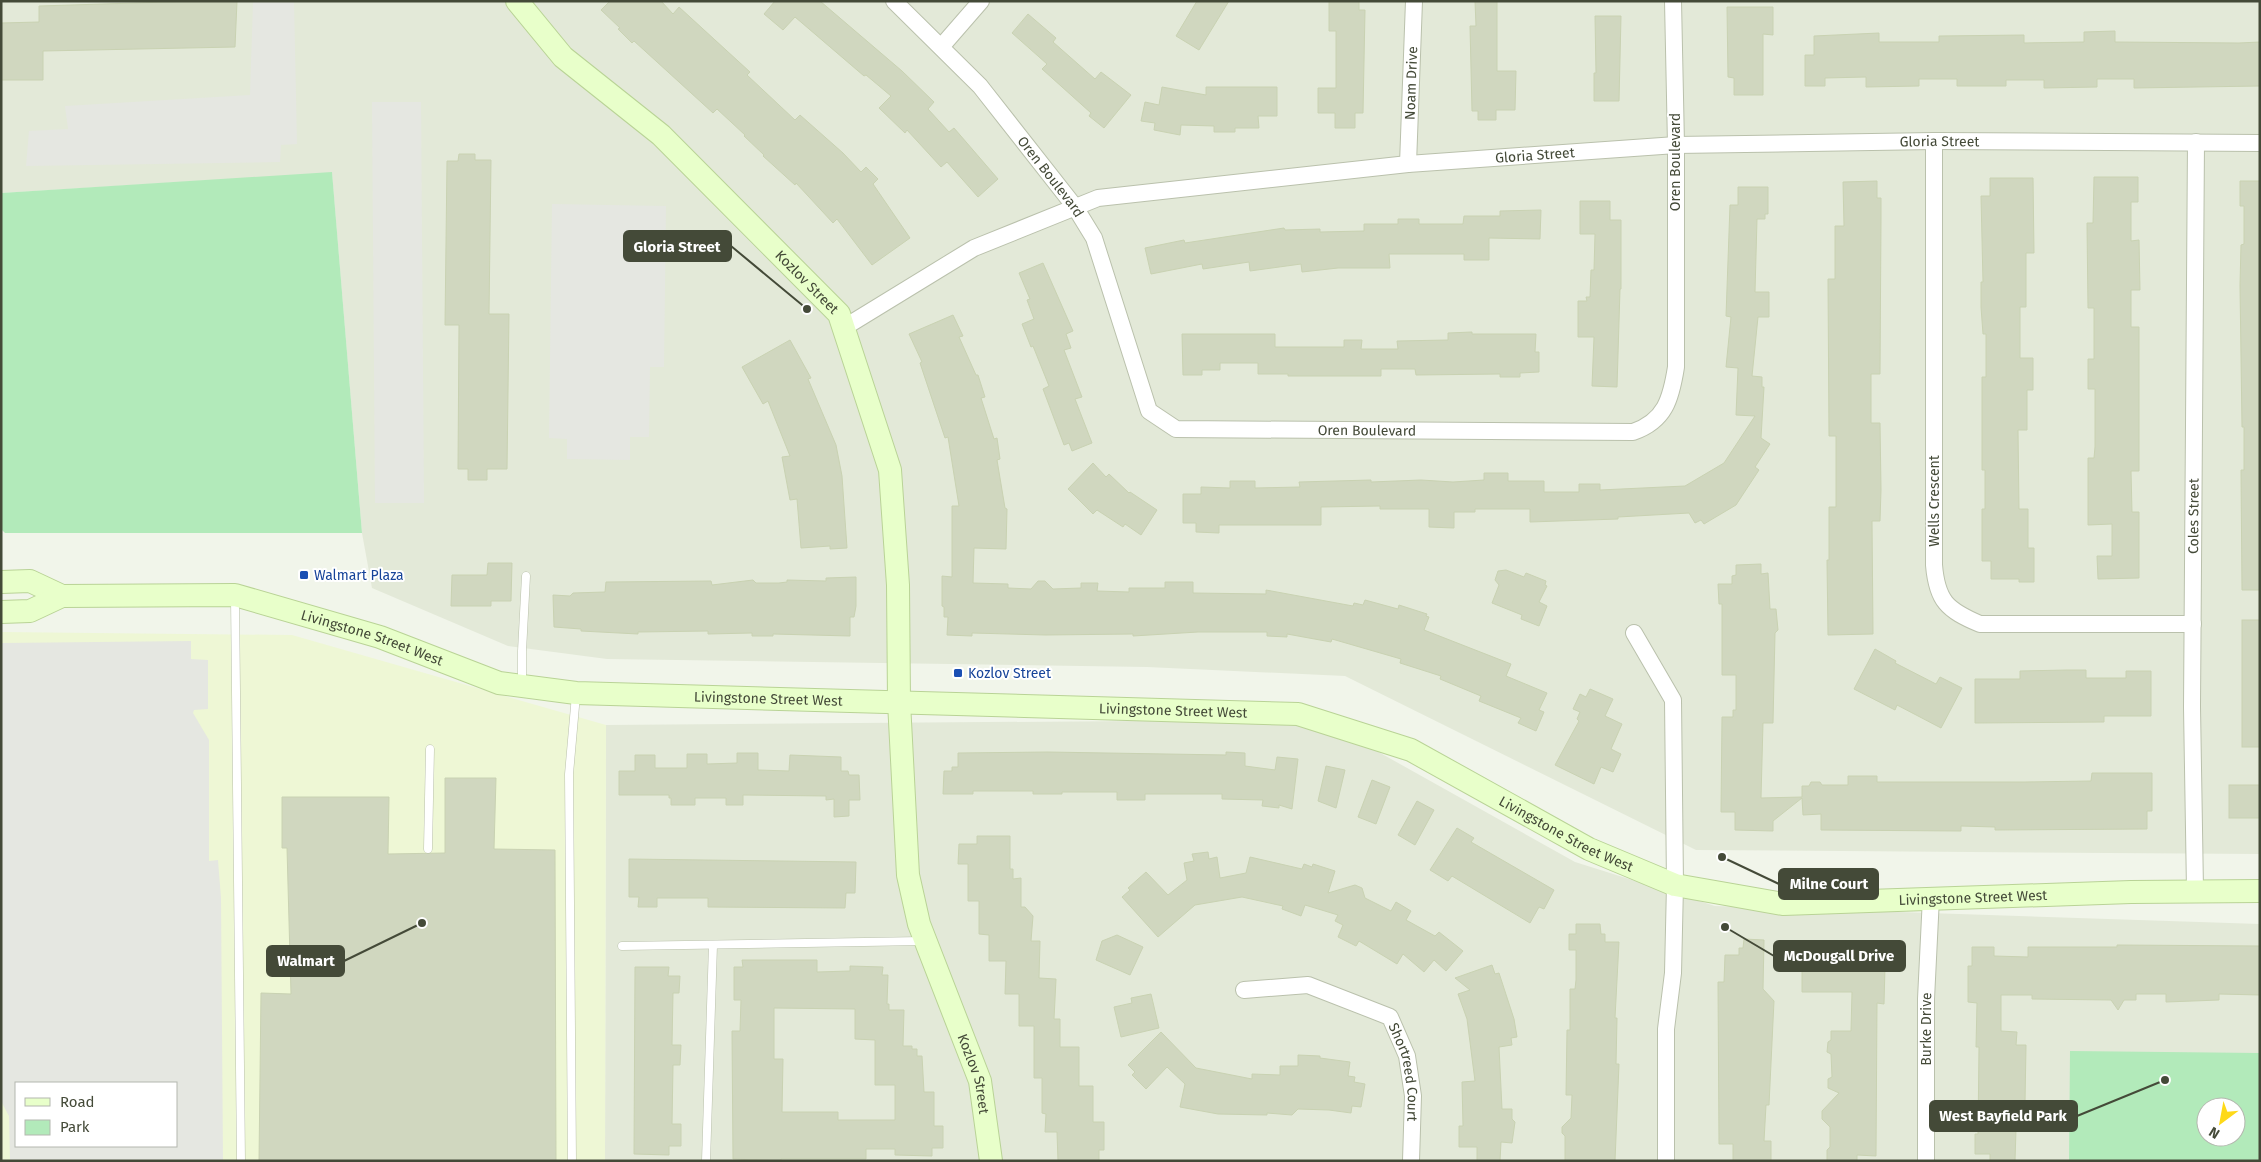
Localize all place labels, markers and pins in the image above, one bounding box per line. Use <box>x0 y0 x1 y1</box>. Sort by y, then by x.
callout: Gloria Street <box>624 231 731 261</box>
place label: Walmart Plaza <box>314 567 404 584</box>
marker: Walmart Plaza <box>298 569 310 581</box>
place label: Kozlov Street <box>968 665 1052 682</box>
marker: Kozlov Street <box>952 667 964 679</box>
callout: Milne Court <box>1779 869 1878 899</box>
callout: McDougall Drive <box>1774 941 1905 971</box>
callout: Walmart <box>267 946 344 976</box>
callout: West Bayfield Park <box>1930 1101 2077 1131</box>

